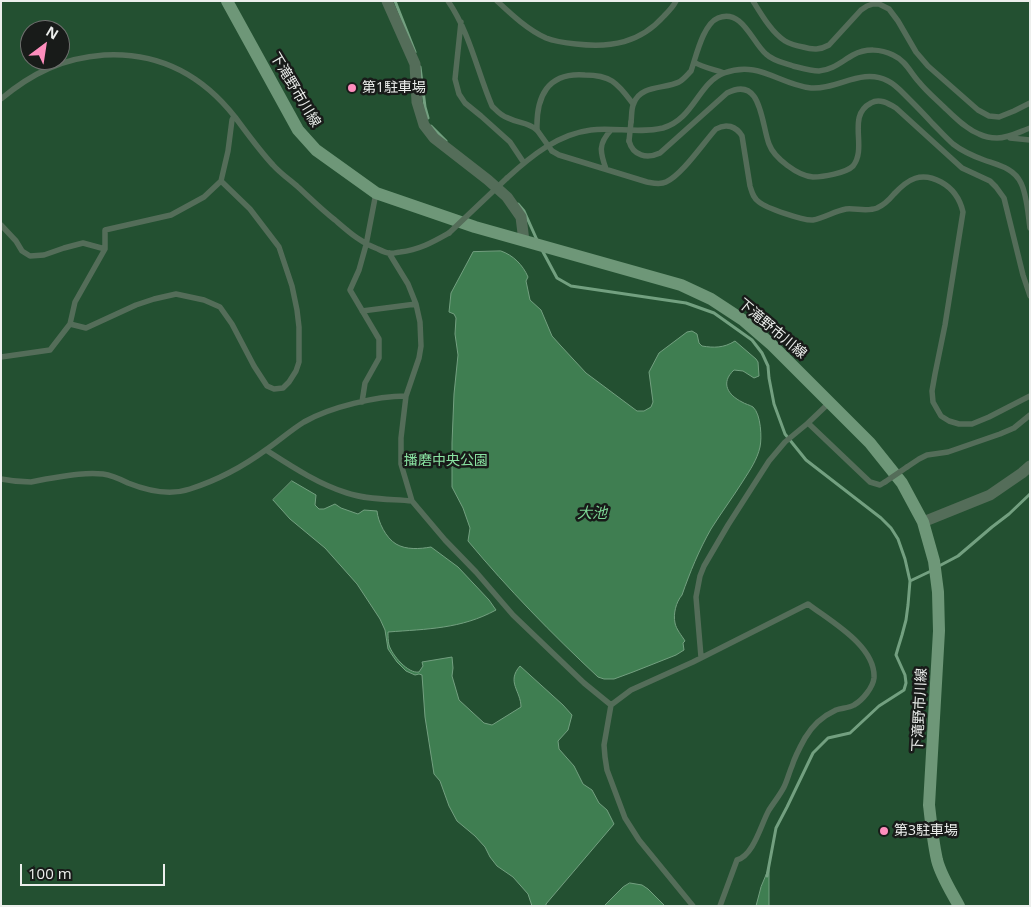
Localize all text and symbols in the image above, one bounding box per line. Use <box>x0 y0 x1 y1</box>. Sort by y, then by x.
north arrow <box>20 20 70 70</box>
text: N <box>43 21 62 44</box>
street label: 下滝野市川線 <box>266 50 324 130</box>
place label: 第1駐車場 <box>362 80 426 96</box>
marker: 第1駐車場 <box>346 82 358 94</box>
street label: 下滝野市川線 <box>734 296 810 362</box>
park label: 播磨中央公園 <box>404 453 488 469</box>
water label: 大池 <box>577 505 607 523</box>
street label: 下滝野市川線 <box>909 668 931 752</box>
place label: 第3駐車場 <box>894 823 958 839</box>
marker: 第3駐車場 <box>878 825 890 837</box>
scale bar <box>22 854 168 886</box>
text: 100 m <box>28 863 72 883</box>

